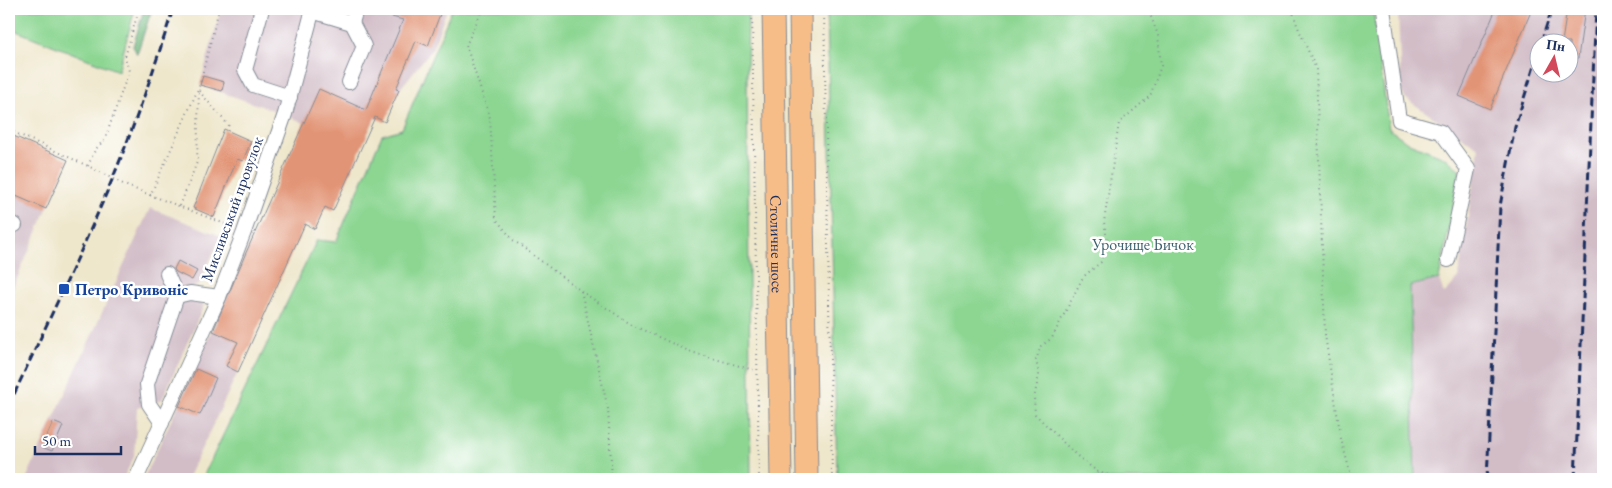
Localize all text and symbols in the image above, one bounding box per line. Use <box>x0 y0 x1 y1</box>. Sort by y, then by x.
north arrow <box>1530 32 1580 82</box>
text: Пн <box>1545 35 1567 55</box>
street label: Мисливський провулок <box>196 133 268 284</box>
street label: Столичне шосе <box>766 195 788 293</box>
park label: Урочище Бичок <box>1091 234 1194 255</box>
place label: Петро Кривоніс <box>75 279 188 300</box>
marker: Петро Кривоніс <box>57 282 71 296</box>
scale bar <box>35 423 121 455</box>
text: 50 m <box>42 431 71 450</box>

